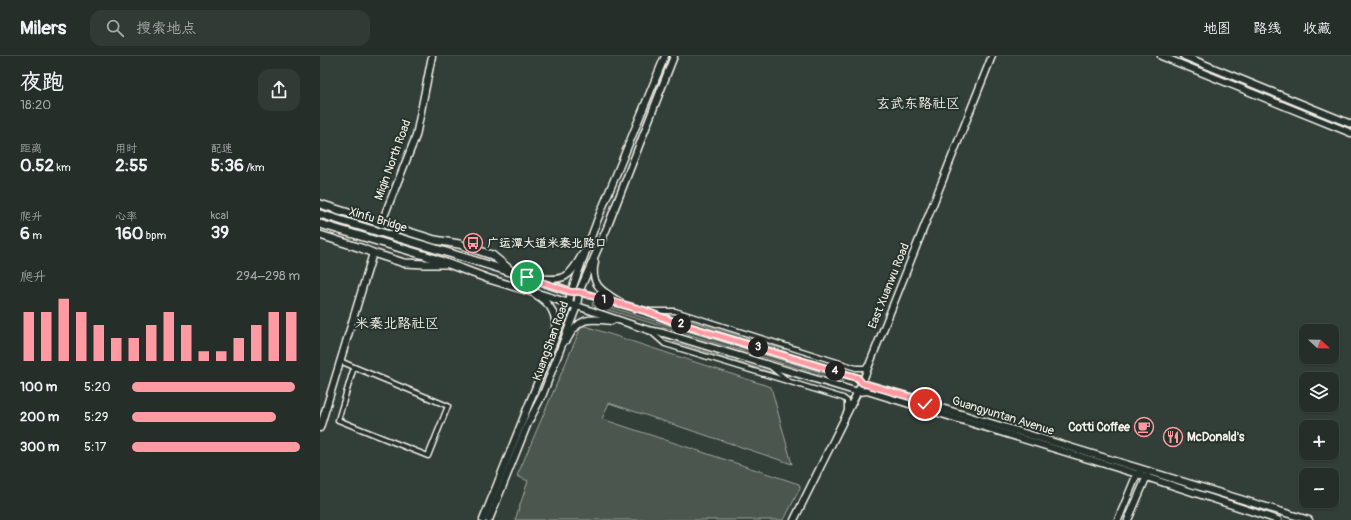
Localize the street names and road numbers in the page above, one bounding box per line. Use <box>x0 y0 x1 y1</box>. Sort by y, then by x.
street label: Miqin North Road <box>371 118 415 202</box>
street label: Xinfu Bridge <box>347 204 409 236</box>
street label: East Xuanwu Road <box>865 241 913 331</box>
street label: KuangShan Road <box>530 299 572 383</box>
street label: Guangyuntan Avenue <box>950 393 1056 439</box>

